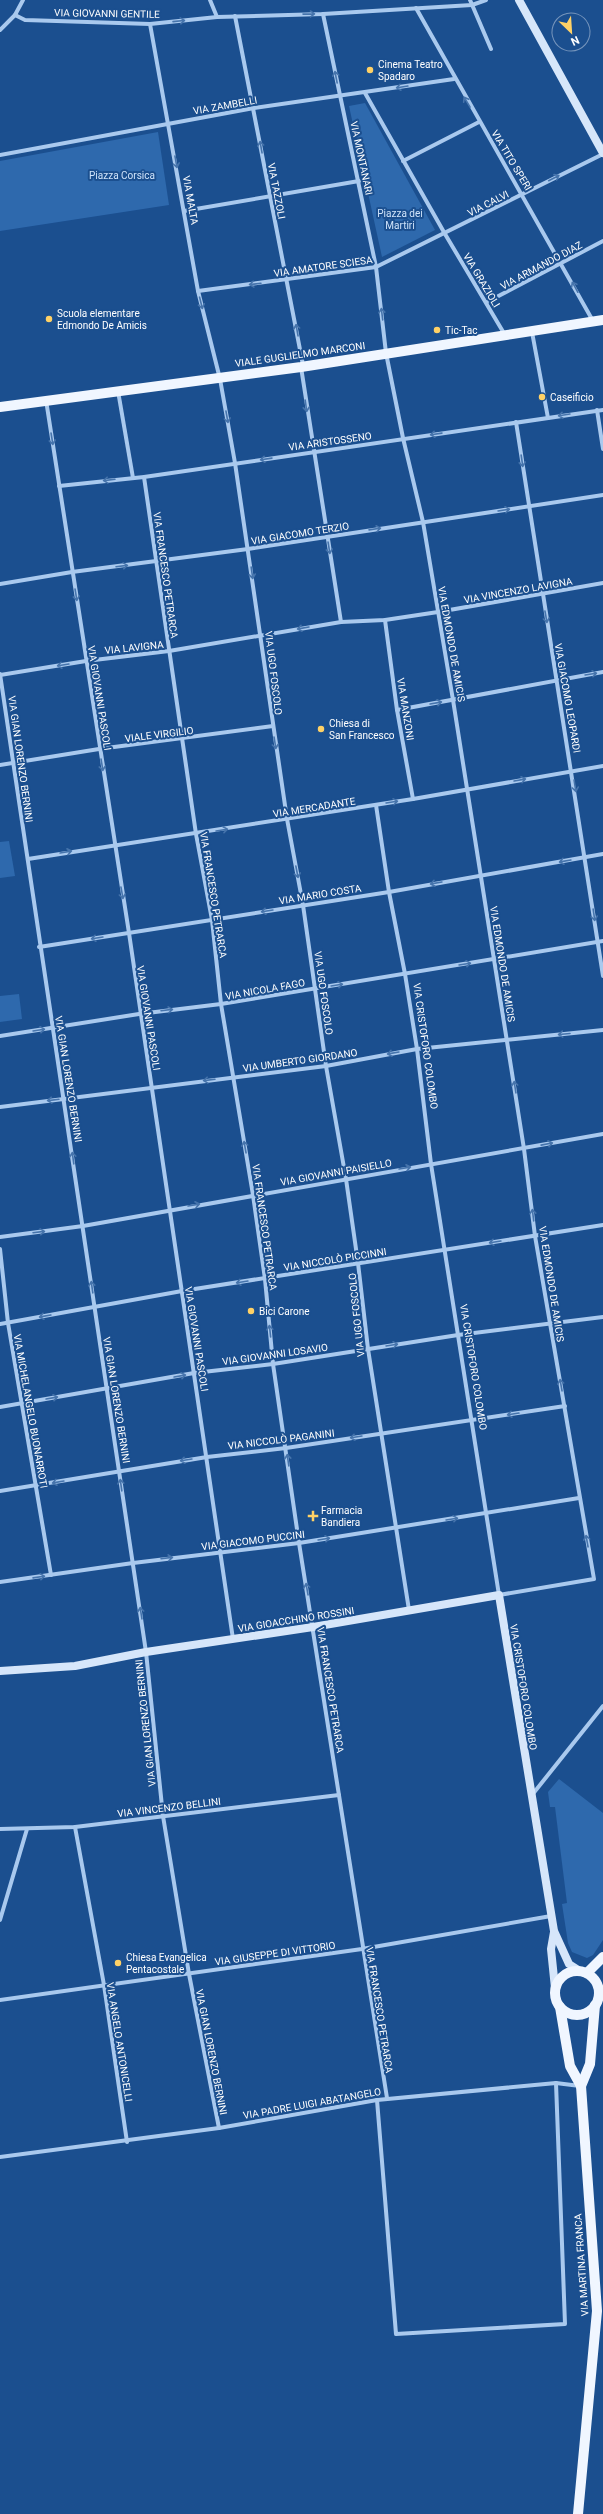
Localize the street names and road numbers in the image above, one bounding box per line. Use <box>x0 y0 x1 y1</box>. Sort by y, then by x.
street label: VIA GIOVANNI GENTILE <box>54 7 160 20</box>
street label: VIA ZAMBELLI <box>192 94 258 117</box>
street label: VIA MONTANARI <box>348 120 375 196</box>
street label: VIA TITO SPERI <box>489 128 534 192</box>
street label: VIA TAZZOLI <box>266 162 287 220</box>
street label: VIA MALTA <box>181 175 200 226</box>
street label: VIA CALVI <box>466 188 511 219</box>
street label: VIA ARMANDO DIAZ <box>498 239 584 292</box>
street label: VIA GRAZIOLI <box>461 251 502 309</box>
street label: VIA AMATORE SCIESA <box>273 254 374 279</box>
street label: VIALE GUGLIELMO MARCONI <box>234 340 366 369</box>
street label: VIA ARISTOSSENO <box>288 430 372 453</box>
street label: VIA FRANCESCO PETRARCA <box>151 511 180 639</box>
street label: VIA GIACOMO TERZIO <box>250 520 350 547</box>
street label: VIA VINCENZO LAVIGNA <box>463 575 574 605</box>
street label: VIA EDMONDO DE AMICIS <box>436 586 467 703</box>
street label: VIA UGO FOSCOLO <box>263 630 284 716</box>
street label: VIA LAVIGNA <box>104 639 165 656</box>
street label: VIA GIACOMO LEOPARDI <box>552 642 583 754</box>
street label: VIA GIOVANNI PASCOLI <box>86 645 113 751</box>
street label: VIA MANZONI <box>395 677 416 741</box>
street label: VIA GIAN LORENZO BERNINI <box>6 695 35 823</box>
street label: VIALE VIRGILIO <box>124 725 194 744</box>
street label: VIA MERCADANTE <box>272 795 356 819</box>
street label: VIA FRANCESCO PETRARCA <box>198 831 229 959</box>
street label: VIA MARIO COSTA <box>278 882 362 906</box>
street label: VIA EDMONDO DE AMICIS <box>488 905 517 1023</box>
street label: VIA UGO FOSCOLO <box>312 950 335 1036</box>
street label: VIA GIOVANNI PASCOLI <box>135 965 162 1071</box>
street label: VIA NICOLA FAGO <box>224 977 306 1002</box>
street label: VIA CRISTOFORO COLOMBO <box>411 982 440 1110</box>
street label: VIA GIAN LORENZO BERNINI <box>53 1015 84 1143</box>
street label: VIA UMBERTO GIORDANO <box>242 1047 358 1074</box>
street label: VIA GIOVANNI PAISIELLO <box>279 1157 393 1188</box>
street label: VIA FRANCESCO PETRARCA <box>250 1163 279 1291</box>
street label: VIA EDMONDO DE AMICIS <box>537 1225 566 1343</box>
street label: VIA NICCOLÒ PICCINNI <box>283 1245 387 1273</box>
street label: VIA UGO FOSCOLO <box>347 1272 366 1358</box>
street label: VIA GIOVANNI PASCOLI <box>183 1286 210 1392</box>
street label: VIA CRISTOFORO COLOMBO <box>458 1303 489 1431</box>
street label: VIA MICHELANGELO BUONARROTI <box>12 1333 49 1489</box>
street label: VIA GIAN LORENZO BERNINI <box>101 1336 132 1464</box>
street label: VIA GIOVANNI LOSAVIO <box>222 1342 329 1367</box>
street label: VIA NICCOLÒ PAGANINI <box>227 1426 335 1452</box>
street label: VIA GIACOMO PUCCINI <box>201 1529 305 1552</box>
street label: VIA GIOACCHINO ROSSINI <box>237 1605 355 1634</box>
street label: VIA CRISTOFORO COLOMBO <box>508 1623 539 1751</box>
street label: VIA FRANCESCO PETRARCA <box>315 1626 346 1754</box>
street label: VIA GIAN LORENZO BERNINI <box>133 1659 158 1787</box>
street label: VIA VINCENZO BELLINI <box>117 1796 221 1819</box>
street label: VIA GIUSEPPE DI VITTORIO <box>214 1940 336 1967</box>
street label: VIA FRANCESCO PETRARCA <box>364 1946 395 2074</box>
street label: VIA ANGELO ANTONICELLI <box>105 1982 134 2102</box>
street label: VIA GIAN LORENZO BERNINI <box>194 1988 229 2116</box>
street label: VIA PADRE LUIGI ABATANGELO <box>242 2086 382 2121</box>
street label: VIA MARTINA FRANCA <box>572 2213 591 2317</box>

